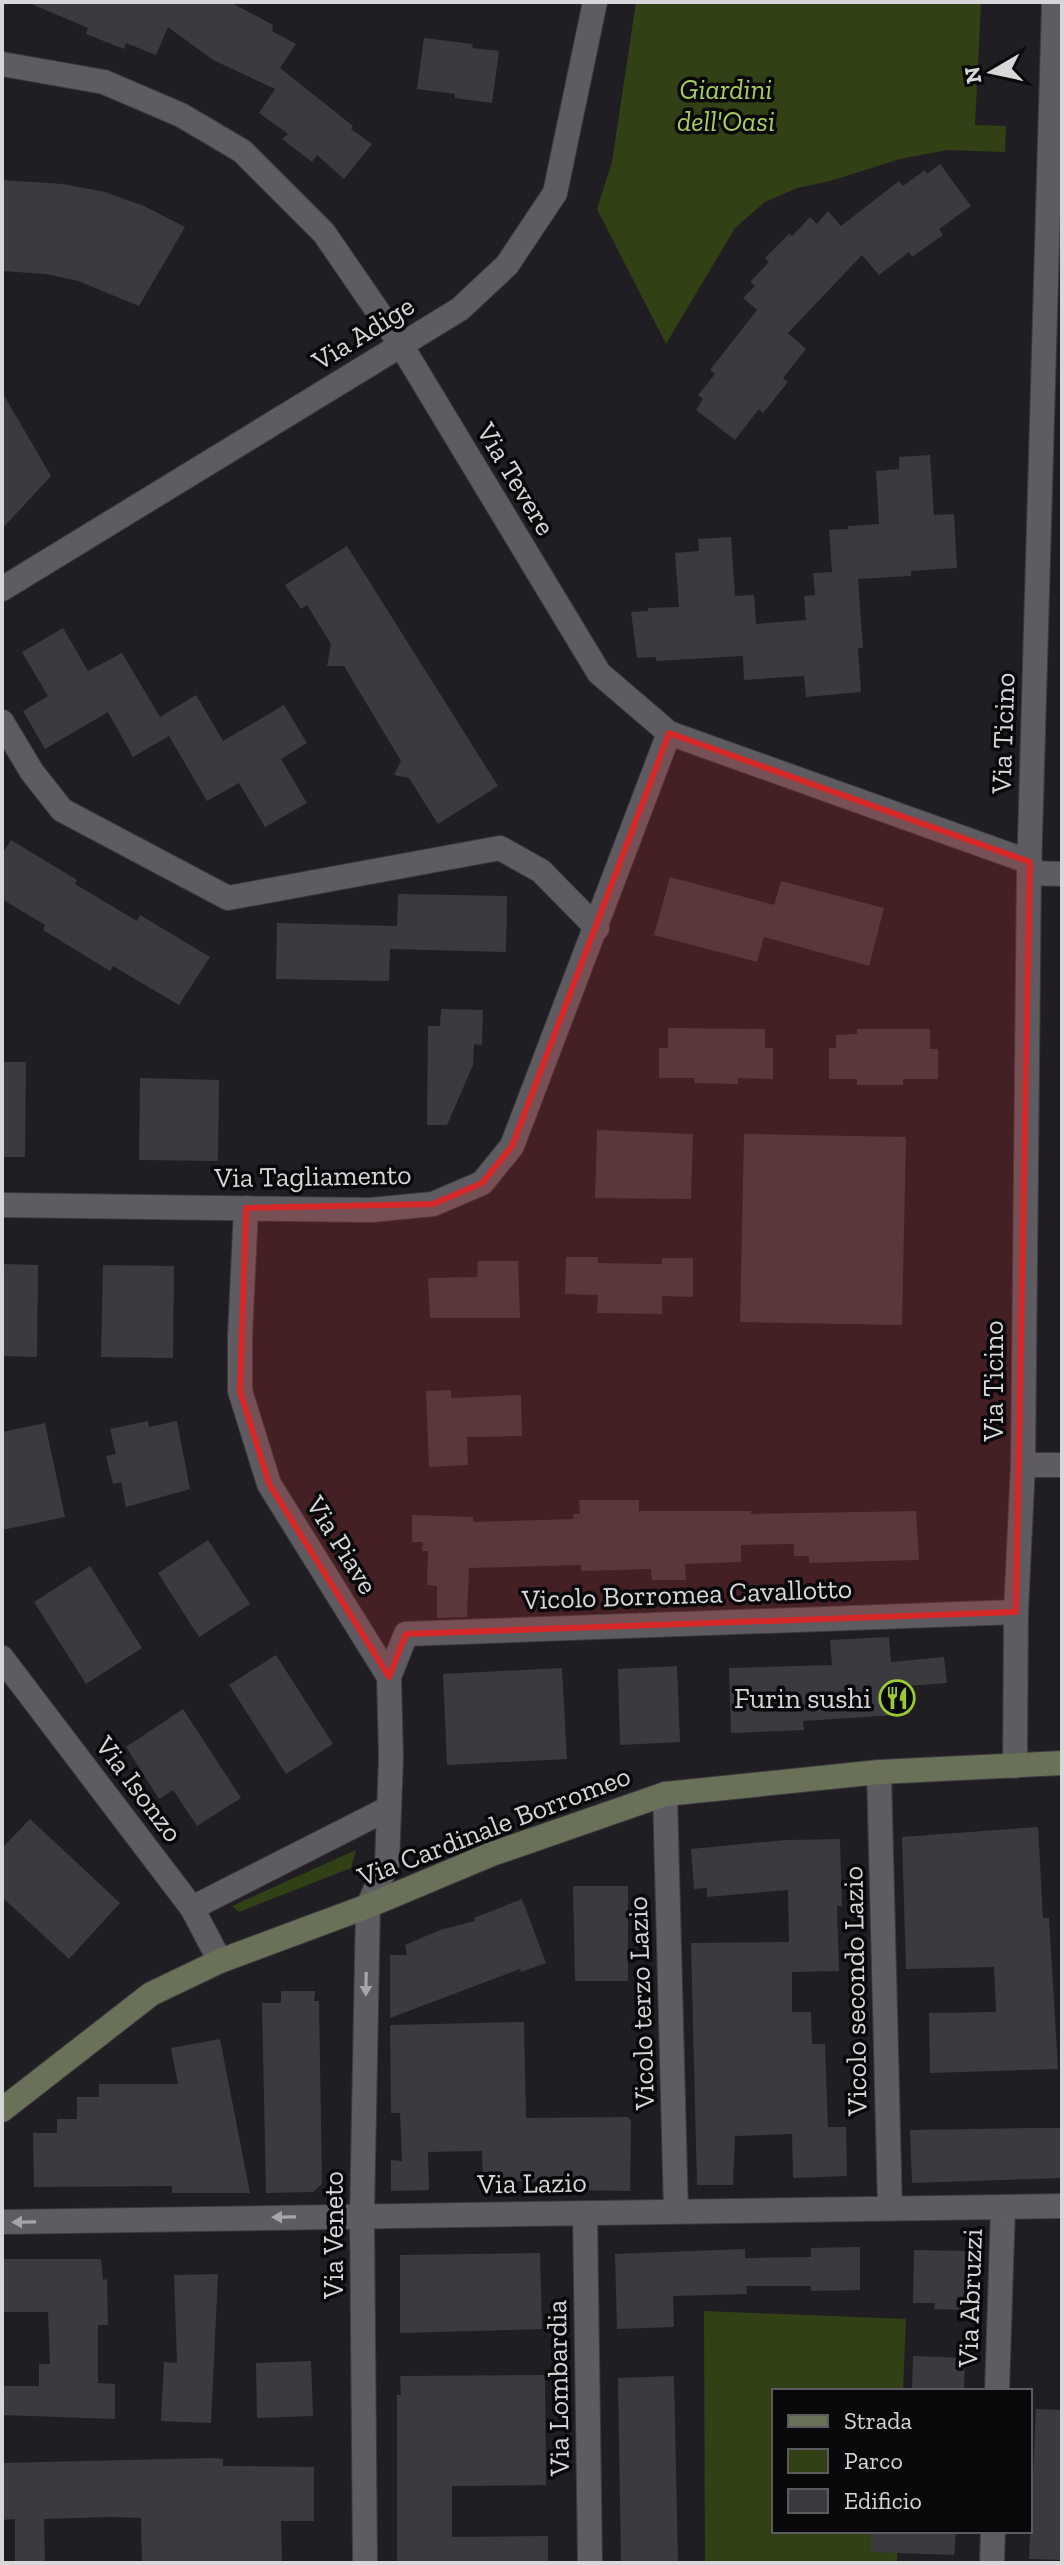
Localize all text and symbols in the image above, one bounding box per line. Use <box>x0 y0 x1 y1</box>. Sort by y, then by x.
north arrow <box>952 32 1032 112</box>
text: N <box>958 64 987 85</box>
park label: Giardini dell'Oasi <box>677 73 775 138</box>
street label: Via Adige <box>305 289 420 378</box>
street label: Via Tevere <box>469 416 562 541</box>
street label: Via Ticino <box>984 672 1022 795</box>
street label: Via Tagliamento <box>213 1158 412 1194</box>
street label: Via Ticino <box>977 1320 1010 1443</box>
street label: Via Piave <box>299 1489 385 1600</box>
street label: Vicolo Borromea Cavallotto <box>520 1572 853 1616</box>
restaurant icon: Furin sushi <box>878 1679 916 1717</box>
place label: Furin sushi <box>734 1682 871 1715</box>
street label: Via Isonzo <box>88 1729 190 1849</box>
street label: Via Cardinale Borromeo <box>352 1759 635 1894</box>
street label: Vicolo secondo Lazio <box>836 1866 874 2117</box>
street label: Vicolo terzo Lazio <box>621 1896 661 2111</box>
one-way arrow <box>360 1972 373 1997</box>
street label: Via Lazio <box>476 2166 587 2200</box>
street label: Via Veneto <box>317 2171 350 2300</box>
one-way arrow <box>271 2211 296 2223</box>
one-way arrow <box>11 2215 36 2228</box>
street label: Via Abruzzi <box>951 2228 989 2369</box>
street label: Via Lombardia <box>540 2299 576 2477</box>
legend <box>772 2389 1032 2533</box>
text: Strada <box>844 2406 913 2435</box>
text: Parco <box>844 2446 903 2475</box>
text: Edificio <box>844 2486 922 2515</box>

